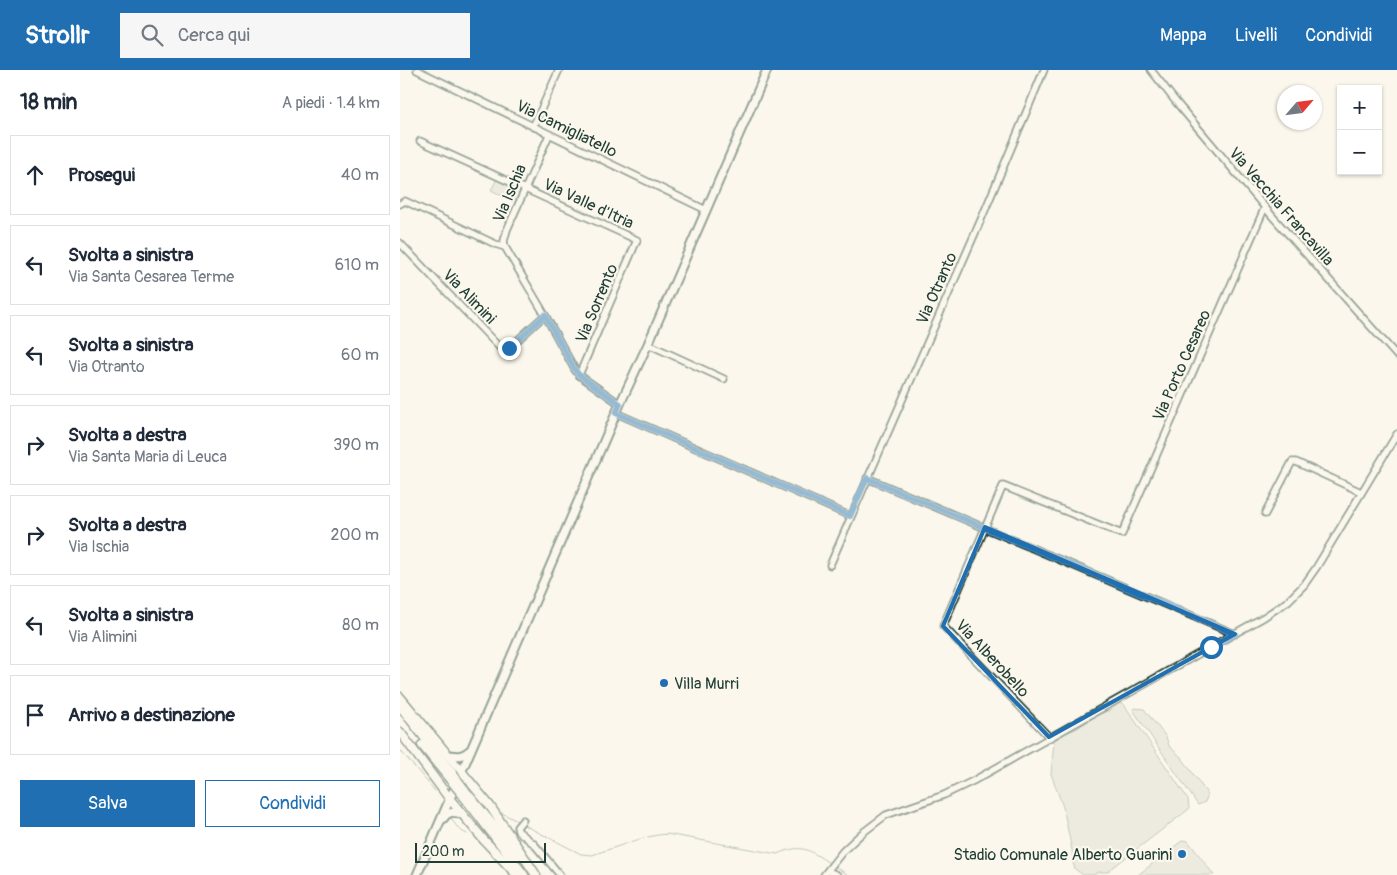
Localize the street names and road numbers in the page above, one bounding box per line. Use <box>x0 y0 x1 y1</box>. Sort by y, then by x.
street label: Via Camigliatello <box>513 96 621 162</box>
street label: Via Vecchia Francavilla <box>1224 143 1338 270</box>
street label: Via Ischia <box>489 161 531 225</box>
street label: Via Valle d'Itria <box>540 174 637 234</box>
street label: Via Otranto <box>912 249 962 327</box>
street label: Via Sorrento <box>571 261 623 346</box>
street label: Via Alimini <box>438 265 500 328</box>
street label: Via Porto Cesareo <box>1149 307 1215 424</box>
street label: Via Alberobello <box>951 616 1034 702</box>

